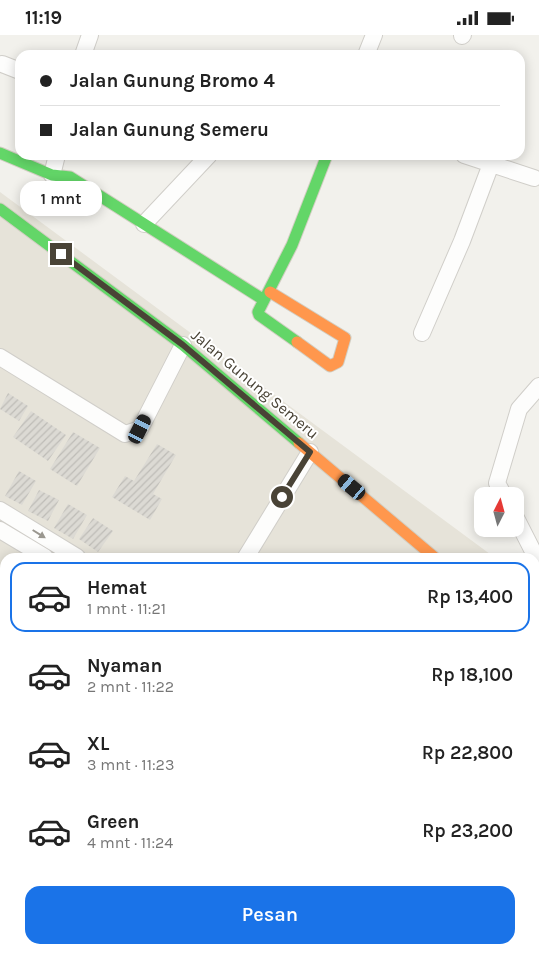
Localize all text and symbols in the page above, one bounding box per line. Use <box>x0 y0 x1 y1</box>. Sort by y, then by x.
text: 11:19 <box>25 7 62 29</box>
text: Jalan Gunung Bromo 4 <box>70 70 275 92</box>
text: Jalan Gunung Semeru <box>70 119 269 141</box>
callout: 1 mnt <box>20 181 102 217</box>
text: 1 mnt <box>41 189 81 208</box>
route end <box>50 243 72 265</box>
street label: Jalan Gunung Semeru <box>187 325 323 443</box>
car <box>126 412 153 446</box>
car <box>335 472 368 502</box>
route start <box>271 486 293 508</box>
north arrow <box>474 487 524 537</box>
map controls <box>474 487 524 537</box>
one-way arrow <box>32 529 45 538</box>
icon: car <box>27 575 72 620</box>
text: Hemat <box>87 577 147 599</box>
text: Rp 13,400 <box>427 586 513 608</box>
text: 1 mnt · 11:21 <box>87 599 166 618</box>
icon: car <box>27 653 72 698</box>
text: Nyaman <box>87 655 162 677</box>
text: Rp 18,100 <box>431 664 513 686</box>
text: 2 mnt · 11:22 <box>87 677 174 696</box>
icon: car <box>27 731 72 776</box>
text: XL <box>87 733 109 755</box>
text: Rp 22,800 <box>422 742 513 764</box>
text: 3 mnt · 11:23 <box>87 755 174 774</box>
icon: car <box>27 809 72 854</box>
text: Green <box>87 811 139 833</box>
text: Rp 23,200 <box>422 820 513 842</box>
text: 4 mnt · 11:24 <box>87 833 173 852</box>
button: Pesan <box>25 886 515 944</box>

